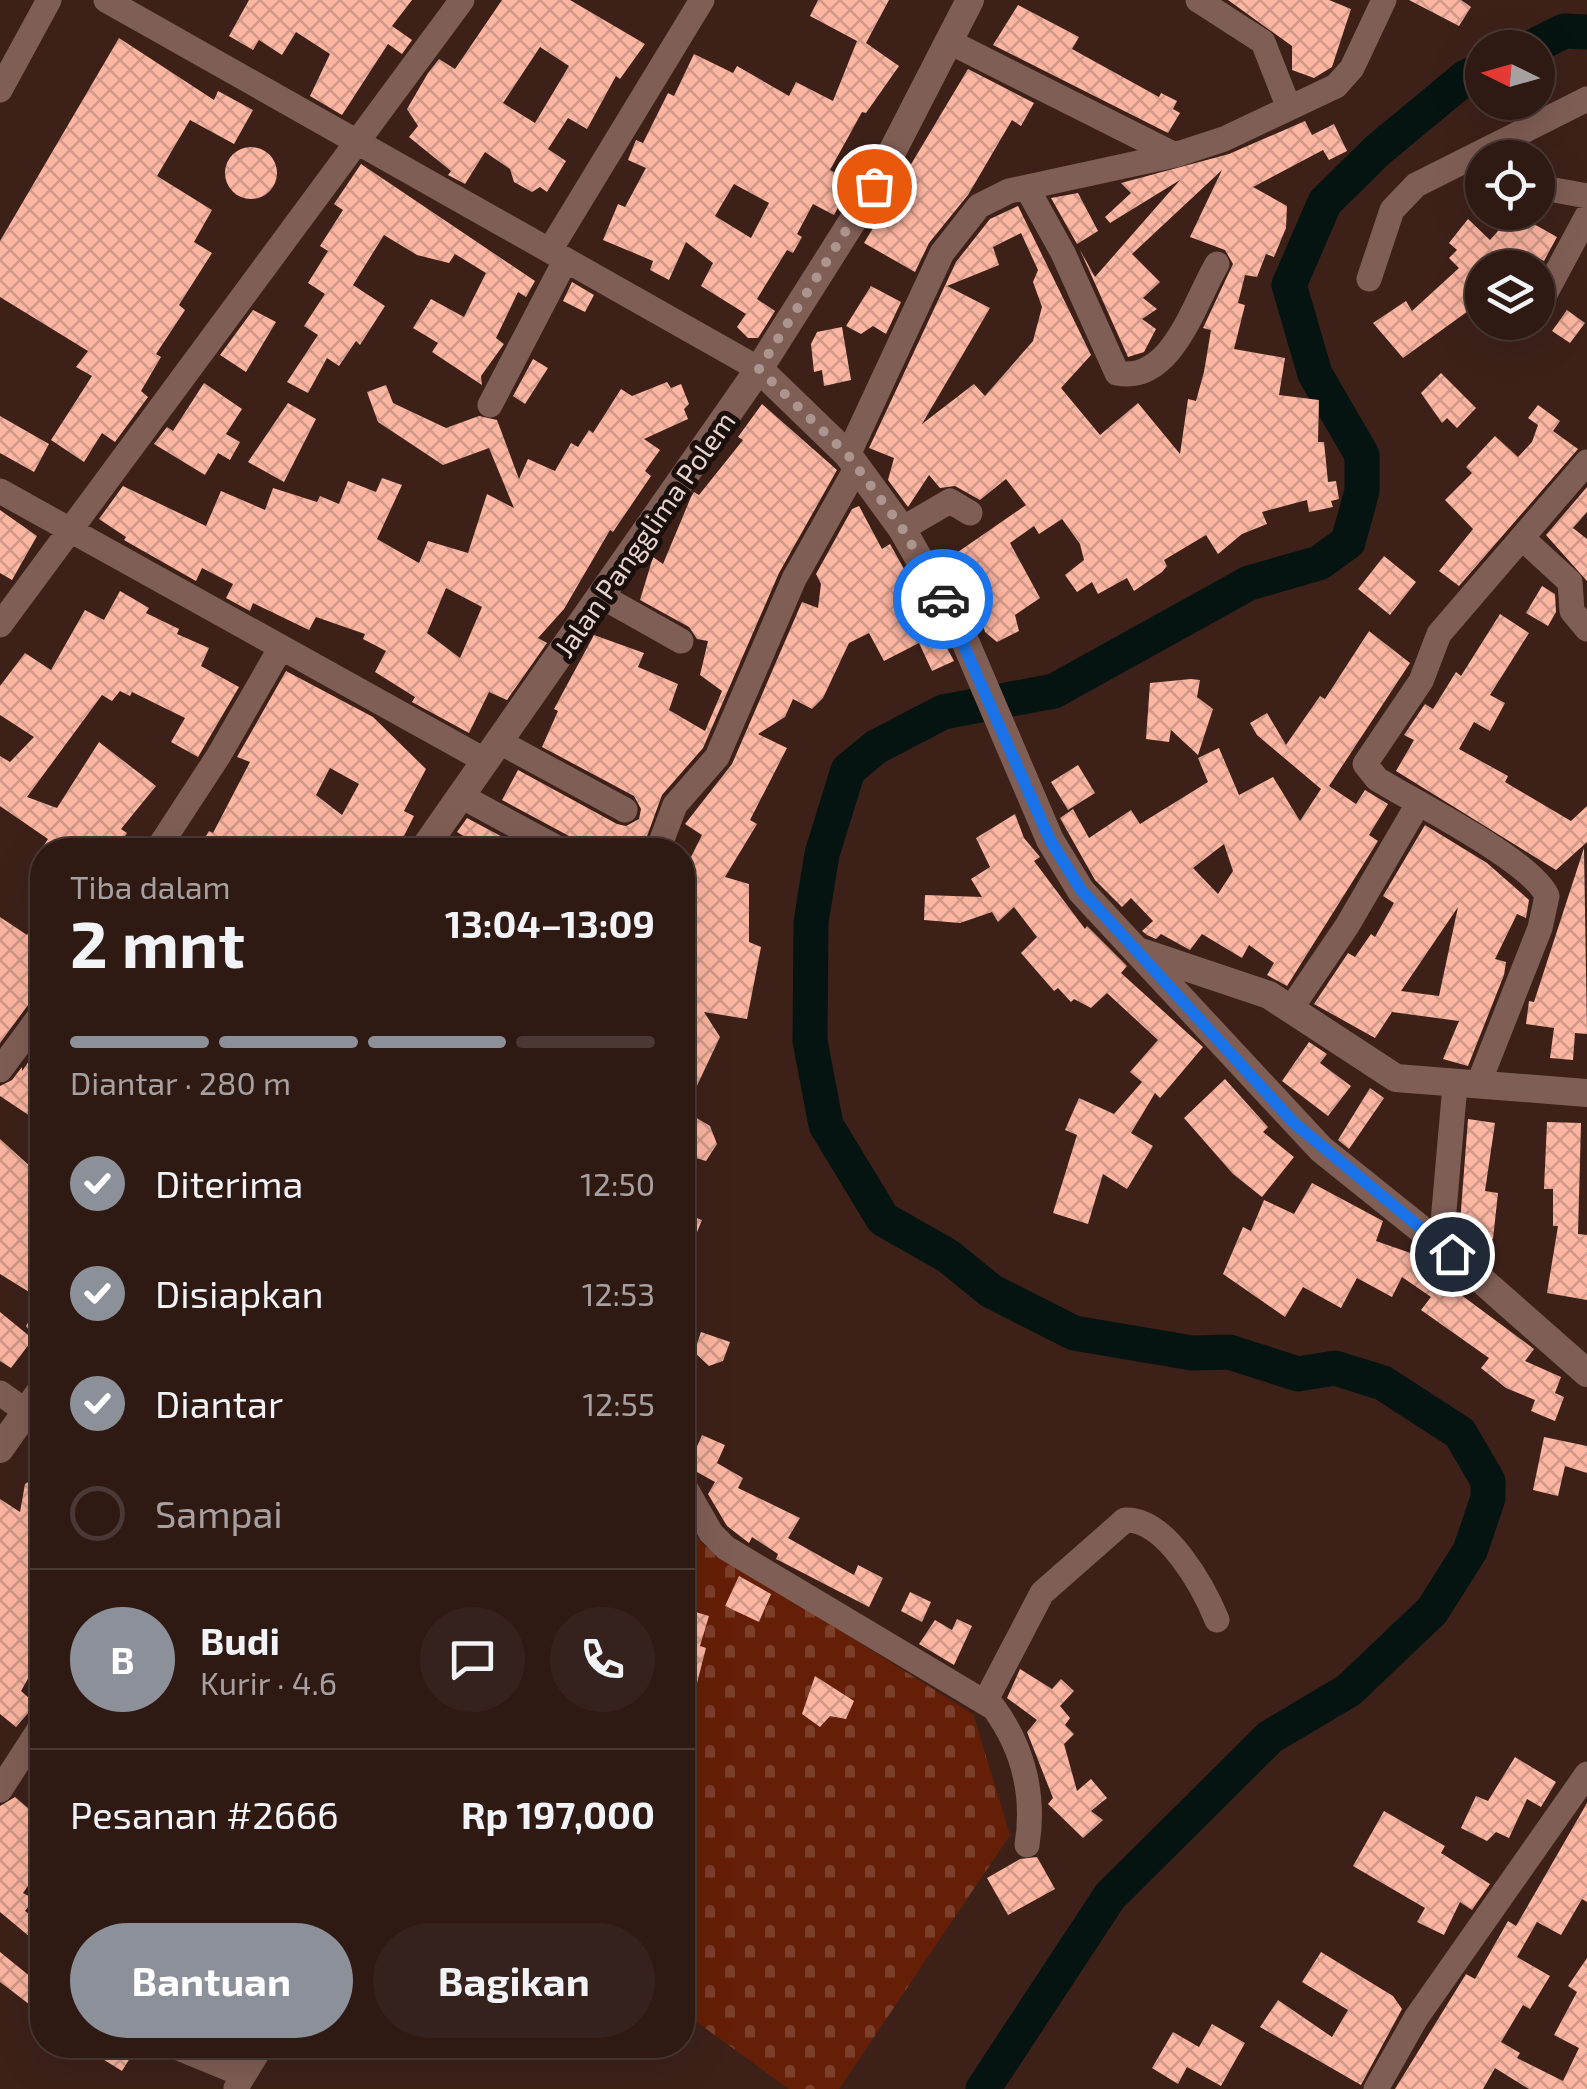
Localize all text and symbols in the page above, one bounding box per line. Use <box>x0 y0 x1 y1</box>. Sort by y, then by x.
north arrow <box>1465 30 1555 120</box>
map controls <box>1465 30 1555 340</box>
button: locate <box>1465 140 1555 230</box>
pin <box>832 144 917 229</box>
icon: bag <box>847 159 902 214</box>
button: layers <box>1465 250 1555 340</box>
street label: Jalan Pangglima Polem <box>546 405 742 663</box>
courier <box>893 549 993 649</box>
icon: car <box>916 572 971 627</box>
text: Tiba dalam <box>70 867 230 905</box>
text: 13:04–13:09 <box>445 900 655 946</box>
text: 2 mnt <box>70 903 245 981</box>
text: Diantar · 280 m <box>70 1063 291 1101</box>
icon: check <box>70 1156 125 1211</box>
text: Diterima <box>155 1160 303 1206</box>
text: 12:50 <box>580 1164 655 1202</box>
pin <box>1410 1212 1495 1297</box>
icon: home <box>1425 1227 1480 1282</box>
icon: check <box>70 1266 125 1321</box>
text: Disiapkan <box>155 1270 324 1316</box>
text: 12:53 <box>582 1274 655 1312</box>
icon: check <box>70 1376 125 1431</box>
text: Diantar <box>155 1380 283 1426</box>
text: 12:55 <box>582 1384 655 1422</box>
text: Sampai <box>155 1490 283 1536</box>
button: chat <box>420 1607 525 1712</box>
button: phone <box>550 1607 655 1712</box>
text: Budi <box>200 1617 280 1663</box>
text: B <box>110 1636 135 1682</box>
text: Kurir · 4.6 <box>200 1663 337 1701</box>
text: Pesanan #2666 <box>70 1791 339 1837</box>
text: Rp 197,000 <box>461 1791 655 1837</box>
button: Bantuan <box>70 1923 353 2038</box>
button: Bagikan <box>373 1923 655 2038</box>

